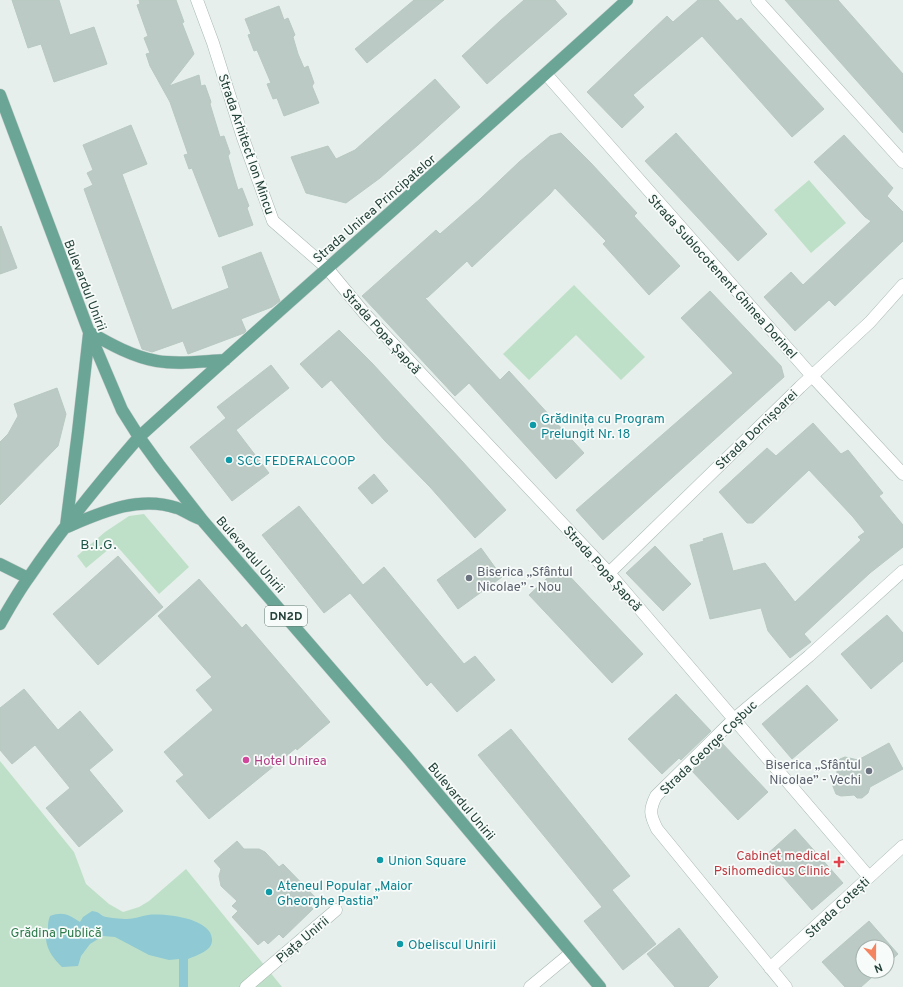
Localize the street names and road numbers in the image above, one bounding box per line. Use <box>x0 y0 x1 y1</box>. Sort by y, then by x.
street label: Strada Arhitect Ion Mincu <box>214 72 277 217</box>
street label: Strada Unirea Principatelor <box>311 152 440 267</box>
street label: Strada Sublocotenent Ghinea Dorinel <box>643 192 800 363</box>
street label: Bulevardul Unirii <box>59 238 109 334</box>
street label: Strada Popa Șapcă <box>338 286 423 378</box>
street label: Strada Dornișoarei <box>713 387 802 474</box>
street label: Bulevardul Unirii <box>212 514 287 597</box>
street label: Strada Popa Șapcă <box>559 523 644 615</box>
road number: DN2D <box>265 606 307 626</box>
street label: Strada George Coșbuc <box>657 698 761 799</box>
street label: Bulevardul Unirii <box>423 760 498 844</box>
street label: Strada Cotești <box>803 875 874 942</box>
street label: Piața Unirii <box>274 914 333 967</box>

